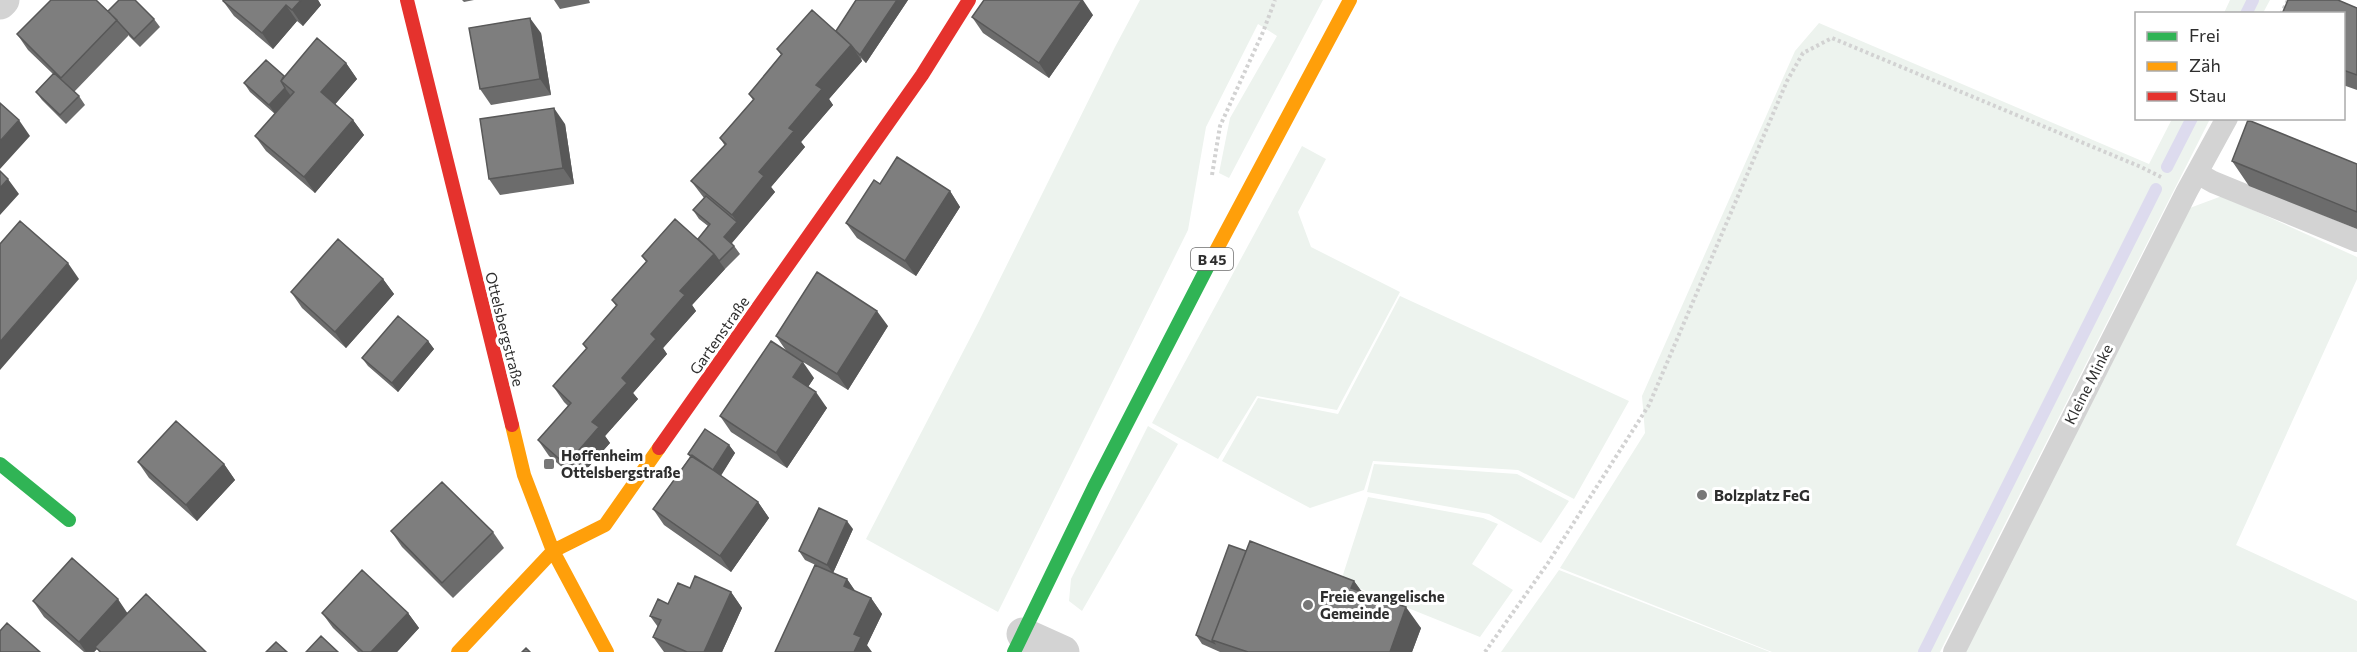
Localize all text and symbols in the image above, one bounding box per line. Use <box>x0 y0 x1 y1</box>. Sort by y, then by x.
legend <box>2135 12 2345 120</box>
text: Frei <box>2189 24 2220 46</box>
text: Zäh <box>2189 54 2221 76</box>
text: Stau <box>2189 84 2226 106</box>
road number: B 45 <box>1191 248 1233 270</box>
street label: Ottelsbergstraße <box>482 270 528 388</box>
street label: Gartenstraße <box>686 292 753 377</box>
street label: Kleine Minke <box>2060 341 2116 427</box>
place label: Hoffenheim Ottelsbergstraße <box>561 446 680 481</box>
marker: Hoffenheim Ottelsbergstraße <box>542 457 556 471</box>
place label: Bolzplatz FeG <box>1714 486 1810 504</box>
marker: Bolzplatz FeG <box>1695 488 1709 502</box>
place label: Freie evangelische Gemeinde <box>1320 587 1445 622</box>
marker: Freie evangelische Gemeinde <box>1301 598 1315 612</box>

